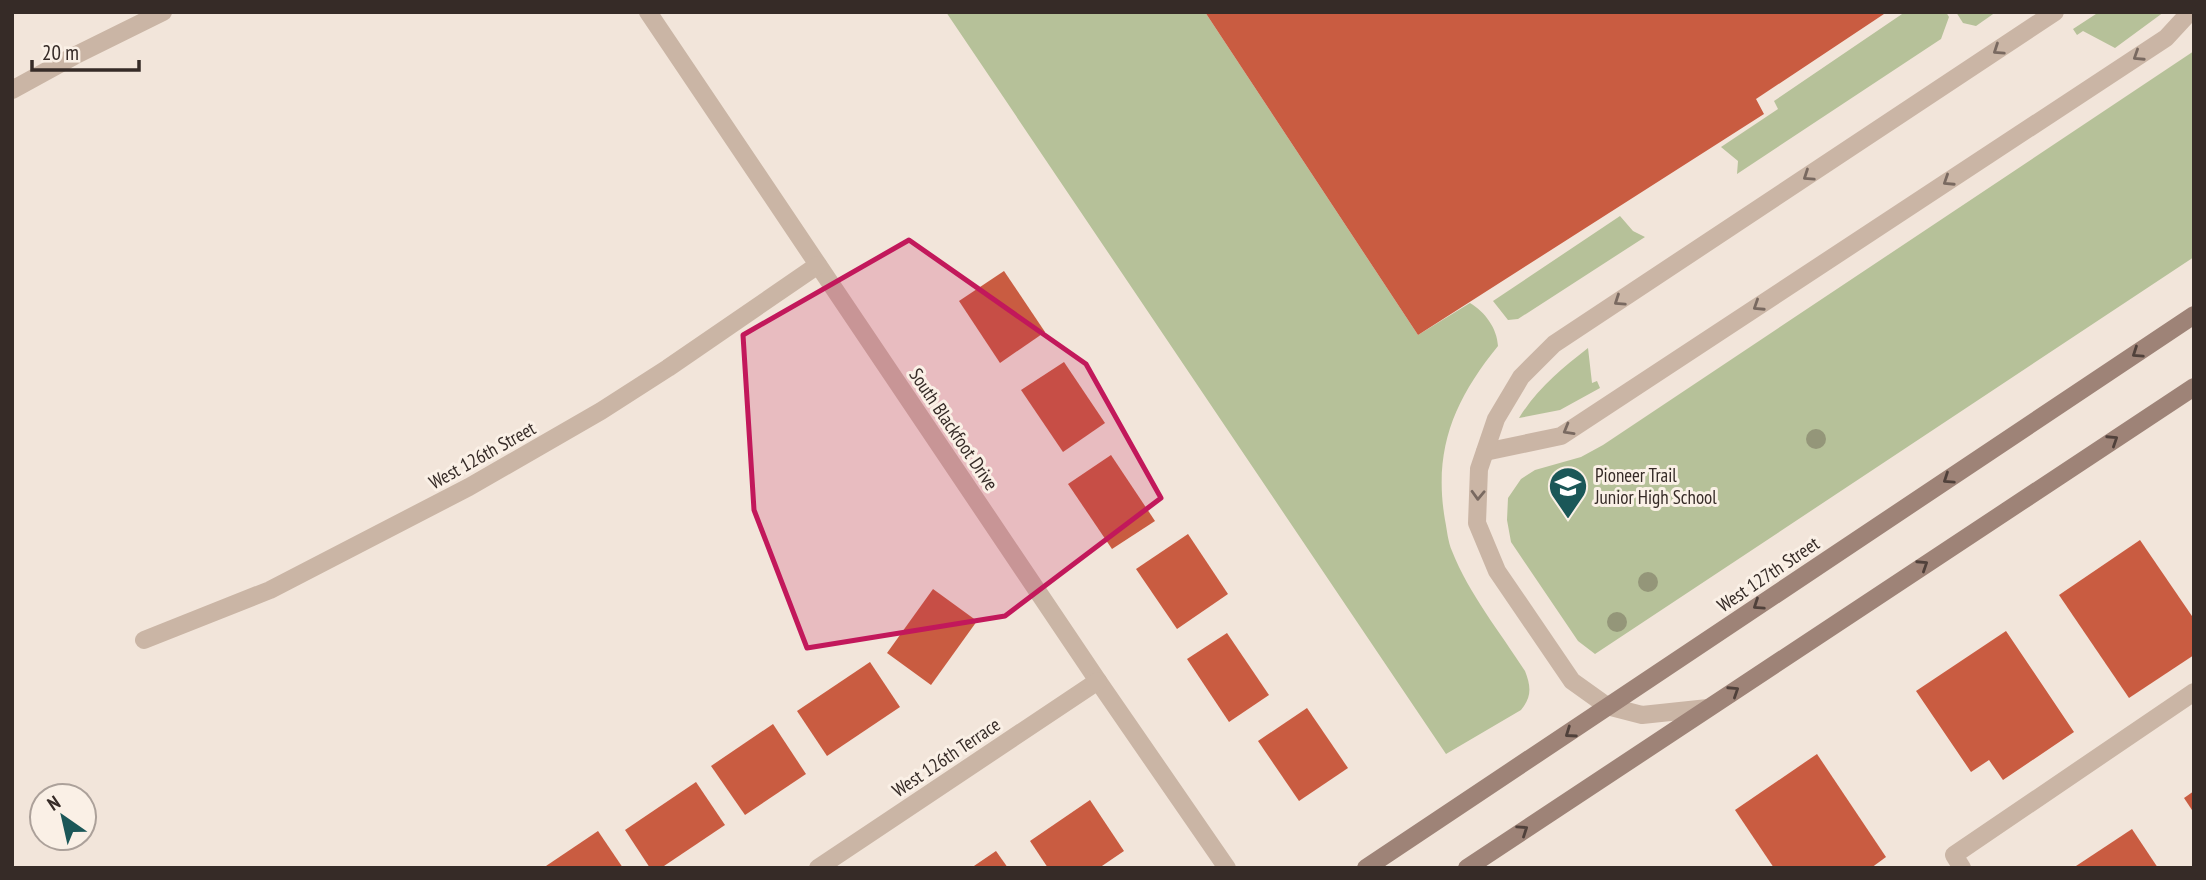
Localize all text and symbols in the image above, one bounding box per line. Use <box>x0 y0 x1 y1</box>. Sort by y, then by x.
scale bar <box>32 28 138 72</box>
text: 20 m <box>42 39 79 66</box>
one-way arrow <box>1993 42 2006 54</box>
one-way arrow <box>2133 48 2146 60</box>
one-way arrow <box>1803 167 1816 180</box>
one-way arrow <box>1943 173 1956 185</box>
one-way arrow <box>1613 293 1626 306</box>
one-way arrow <box>1753 298 1766 310</box>
one-way arrow <box>2132 345 2145 357</box>
street label: South Blackfoot Drive <box>904 363 1004 495</box>
street label: West 126th Street <box>424 415 540 494</box>
one-way arrow <box>1562 422 1575 435</box>
one-way arrow <box>2105 436 2118 448</box>
place label: Pioneer Trail Junior High School <box>1594 463 1717 509</box>
school or university icon: Pioneer Trail Junior High School <box>1547 465 1589 520</box>
one-way arrow <box>1942 471 1955 484</box>
one-way arrow <box>1470 490 1485 501</box>
street label: West 127th Street <box>1712 531 1824 617</box>
one-way arrow <box>1916 561 1929 574</box>
one-way arrow <box>1753 597 1766 610</box>
one-way arrow <box>1726 686 1739 699</box>
street label: West 126th Terrace <box>887 712 1005 802</box>
one-way arrow <box>1565 725 1578 737</box>
north arrow <box>28 782 98 852</box>
text: N <box>43 790 64 816</box>
one-way arrow <box>1516 825 1529 838</box>

